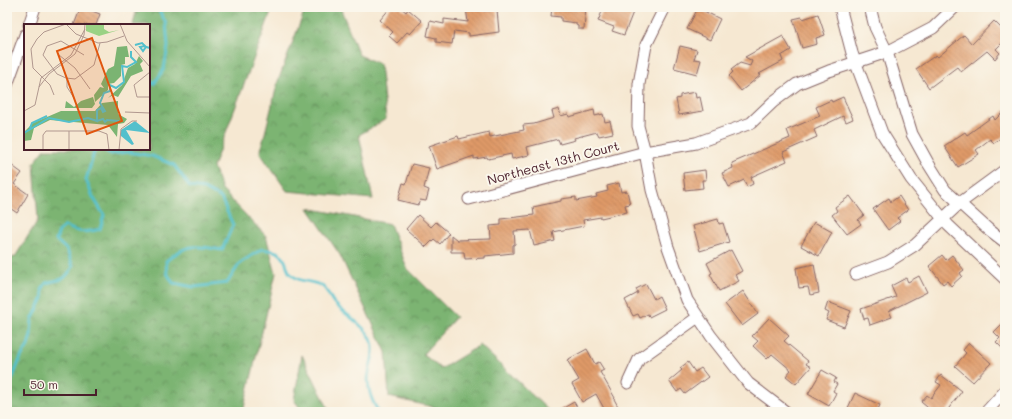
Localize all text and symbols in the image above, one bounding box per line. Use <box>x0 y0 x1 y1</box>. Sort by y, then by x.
inset map <box>24 24 150 150</box>
street label: Northeast 13th Court <box>485 136 621 188</box>
scale bar <box>24 371 96 397</box>
text: 50 m <box>30 376 58 392</box>

